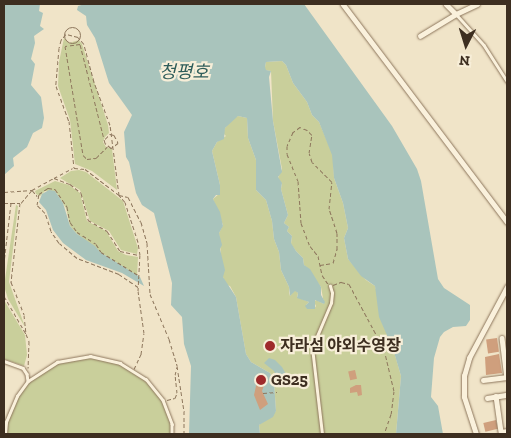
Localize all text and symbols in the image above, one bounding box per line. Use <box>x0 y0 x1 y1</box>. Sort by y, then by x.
north arrow <box>441 20 491 70</box>
text: N <box>459 52 471 69</box>
water label: 청평호 <box>159 61 209 83</box>
place label: 자라섬 야외수영장 <box>280 336 401 356</box>
marker: 자라섬 야외수영장 <box>264 340 276 352</box>
place label: GS25 <box>271 370 308 390</box>
marker: GS25 <box>255 374 267 386</box>

